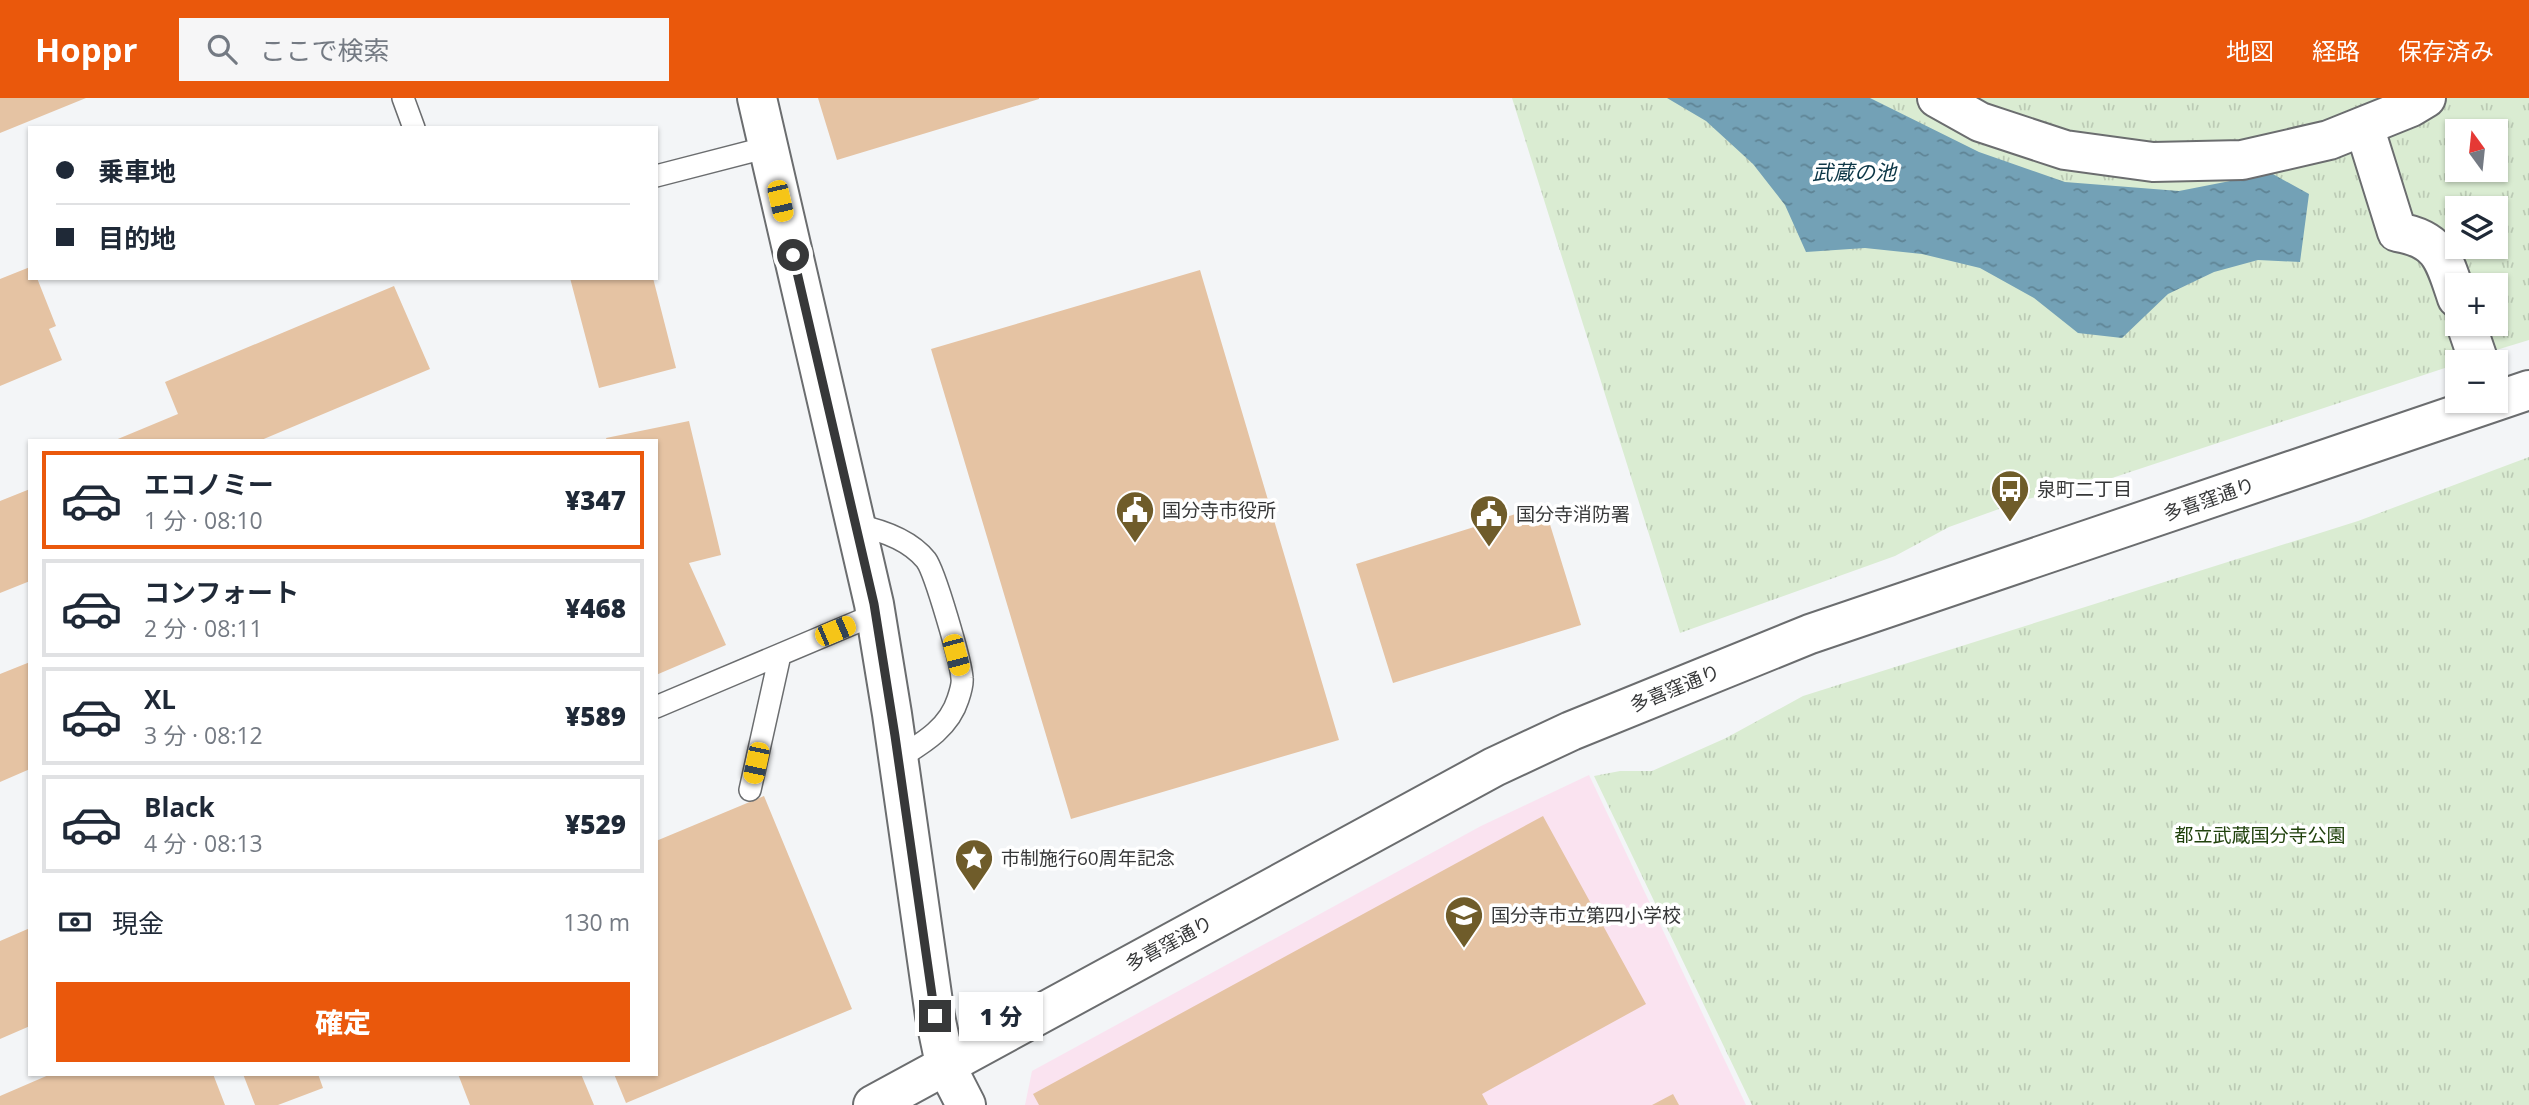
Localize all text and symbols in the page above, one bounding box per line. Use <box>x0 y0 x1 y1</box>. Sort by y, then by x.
search box <box>179 18 669 81</box>
text: Hoppr <box>35 27 137 72</box>
icon: search <box>203 30 241 68</box>
text: ここで検索 <box>259 32 389 68</box>
text: 地図 <box>2226 34 2274 67</box>
text: 経路 <box>2312 34 2360 67</box>
text: 保存済み <box>2398 34 2494 67</box>
north arrow <box>2445 119 2508 182</box>
map controls <box>2445 119 2508 413</box>
text: 乗車地 <box>98 153 176 189</box>
water label: 武蔵の池 <box>1812 158 1898 186</box>
car <box>766 178 795 224</box>
button: layers <box>2445 196 2508 259</box>
text: 目的地 <box>98 220 176 256</box>
route start <box>777 239 809 271</box>
button: + <box>2445 273 2508 336</box>
button: − <box>2445 350 2508 413</box>
text: エコノミー <box>144 466 274 502</box>
bus stop icon: 泉町二丁目 <box>1989 468 2031 523</box>
icon: car <box>60 469 123 532</box>
street label: 多喜窪通り <box>2160 471 2258 527</box>
place label: 泉町二丁目 <box>2037 476 2132 502</box>
text: ¥347 <box>565 482 626 518</box>
public building icon: 国分寺市役所 <box>1114 489 1156 544</box>
public building icon: 国分寺消防署 <box>1468 493 1510 548</box>
place label: 国分寺市役所 <box>1162 497 1276 523</box>
place label: 国分寺消防署 <box>1516 501 1630 527</box>
text: 1 分 · 08:10 <box>144 504 263 536</box>
text: コンフォート <box>144 574 299 610</box>
icon: car <box>60 577 123 640</box>
text: ¥468 <box>565 590 626 626</box>
text: 2 分 · 08:11 <box>144 612 263 644</box>
car <box>812 613 859 649</box>
car <box>941 632 972 678</box>
street label: 多喜窪通り <box>1626 658 1724 718</box>
text: XL <box>144 681 176 717</box>
icon: car <box>60 685 123 748</box>
text: ¥589 <box>565 698 626 734</box>
text: 3 分 · 08:12 <box>144 719 263 751</box>
car <box>742 740 771 786</box>
text: Black <box>144 789 215 825</box>
icon: car <box>60 793 123 856</box>
text: ¥529 <box>565 806 626 842</box>
park label: 都立武蔵国分寺公園 <box>2174 822 2346 848</box>
text: 4 分 · 08:13 <box>144 827 263 859</box>
place icon: 市制施行60周年記念 <box>953 837 995 892</box>
place label: 市制施行60周年記念 <box>1001 845 1175 871</box>
school or university icon: 国分寺市立第四小学校 <box>1443 894 1485 949</box>
place label: 国分寺市立第四小学校 <box>1491 902 1681 928</box>
icon: cash <box>56 903 94 941</box>
text: 現金 <box>112 905 164 941</box>
text: 130 m <box>563 906 630 938</box>
street label: 多喜窪通り <box>1121 909 1217 977</box>
button: 確定 <box>56 982 630 1062</box>
callout: 1 分 <box>960 992 1044 1040</box>
route end <box>919 1000 951 1032</box>
text: 1 分 <box>980 1000 1022 1032</box>

